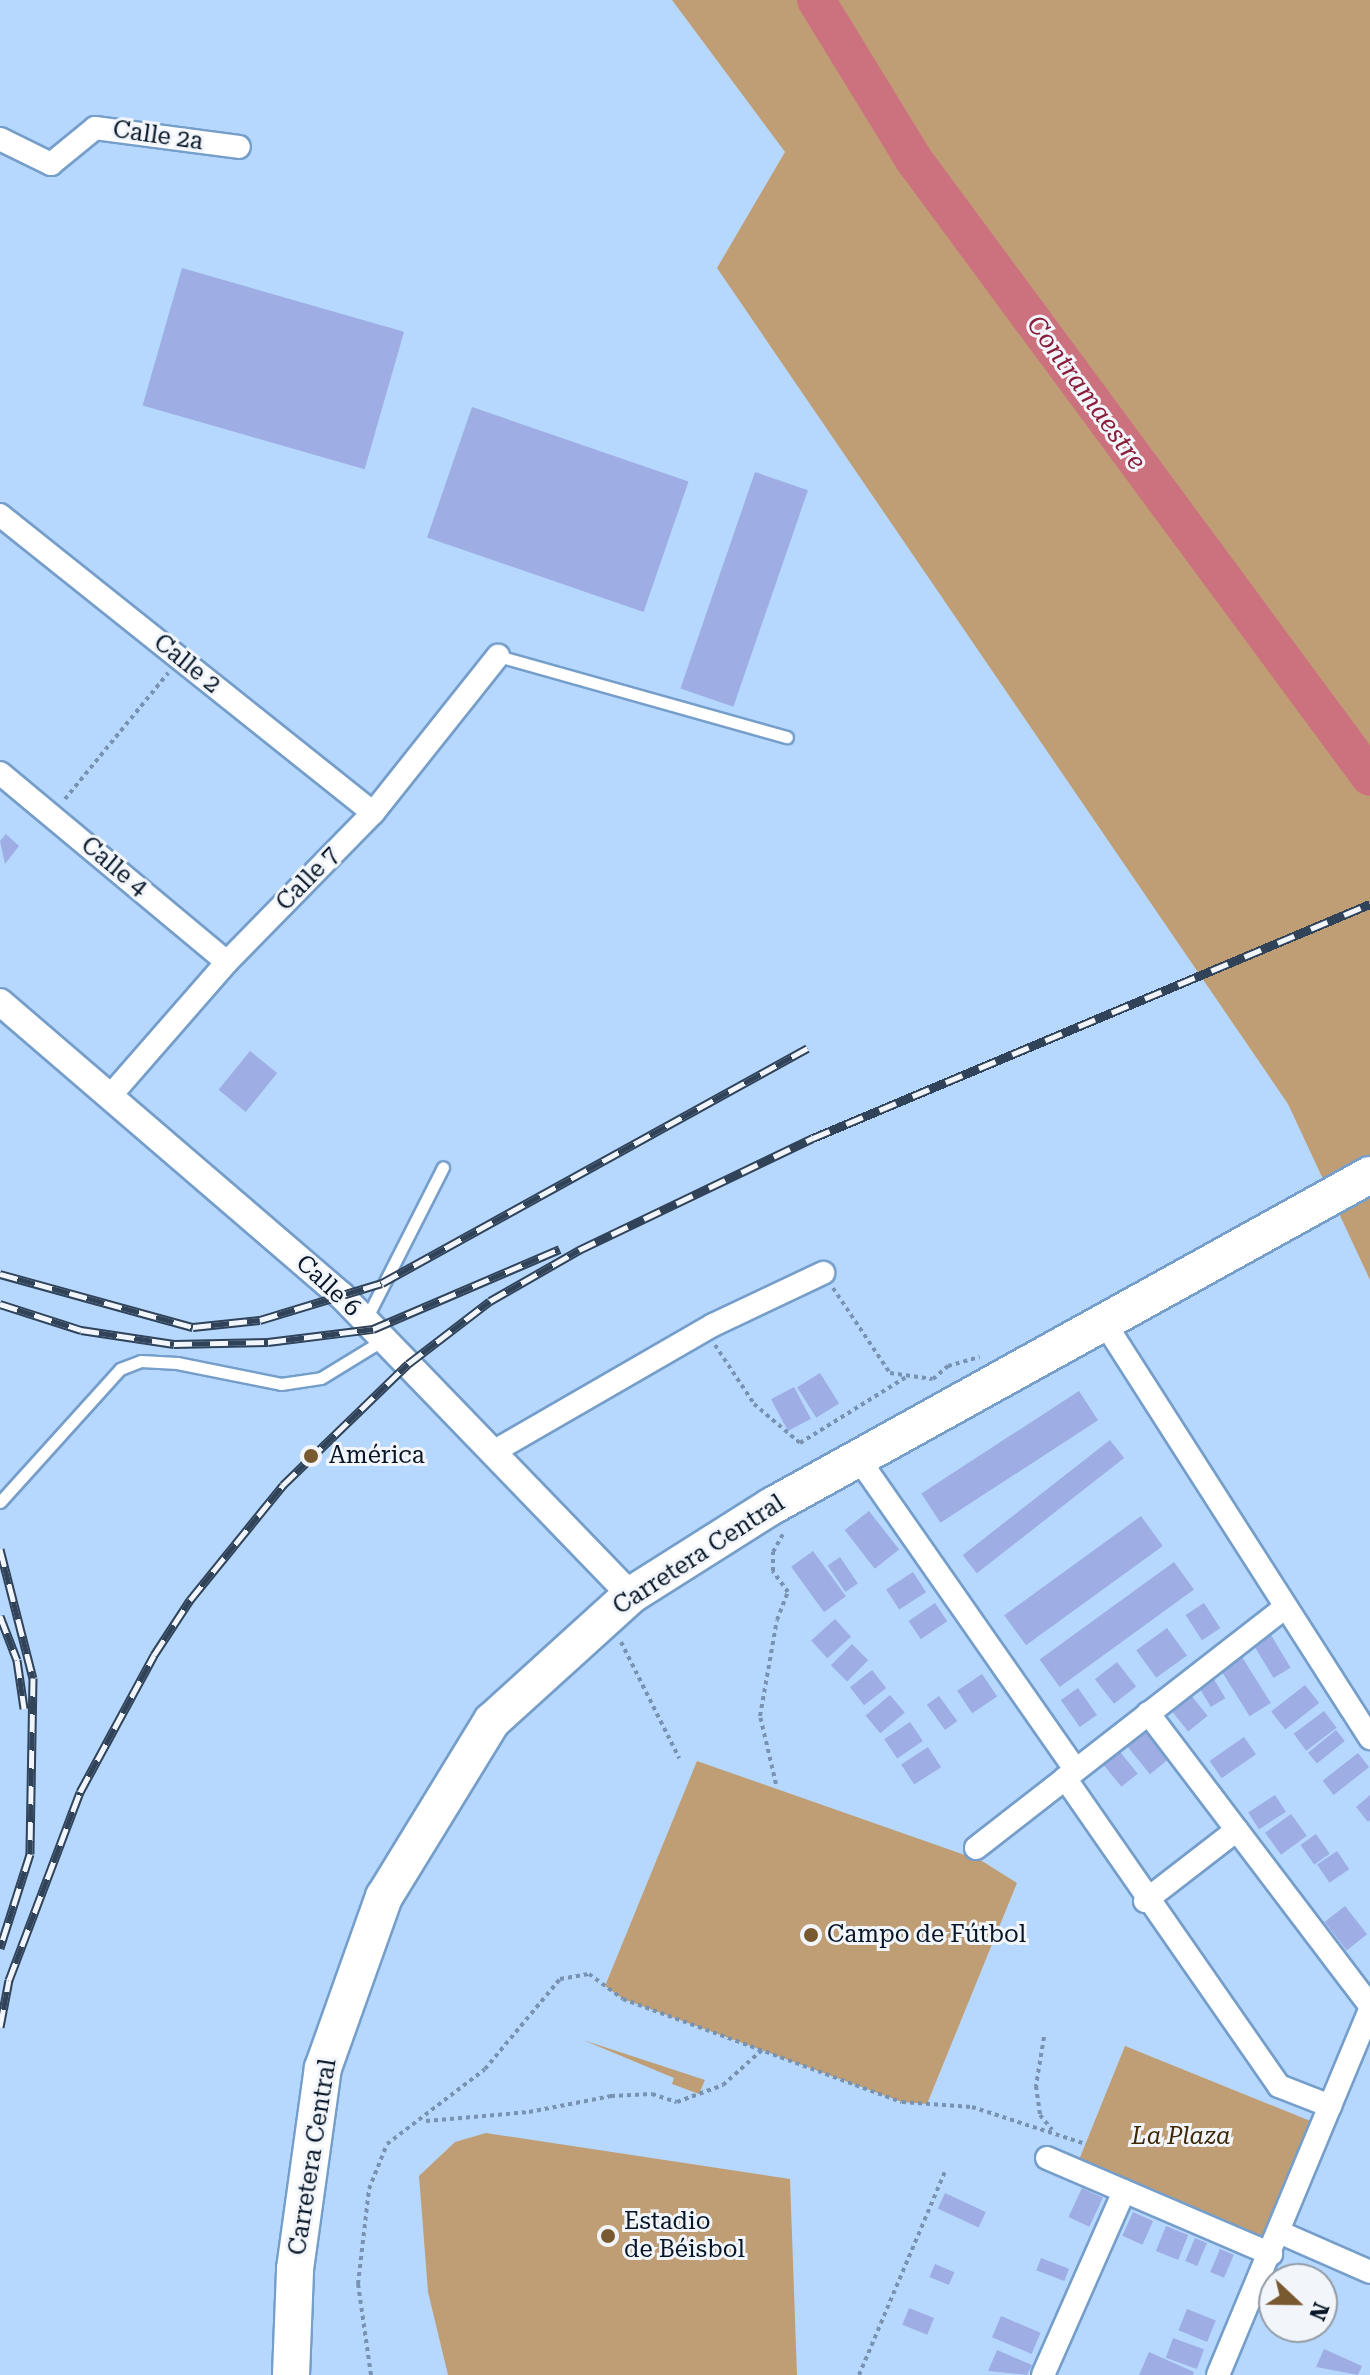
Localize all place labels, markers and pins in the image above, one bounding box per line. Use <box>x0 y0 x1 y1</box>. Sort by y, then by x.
place label: América <box>329 1442 425 1470</box>
marker: América <box>300 1445 322 1467</box>
place label: Campo de Fútbol <box>827 1921 1026 1949</box>
marker: Campo de Fútbol <box>802 1926 820 1944</box>
place label: Estadio de Béisbol <box>624 2208 745 2264</box>
marker: Estadio de Béisbol <box>599 2227 617 2245</box>

